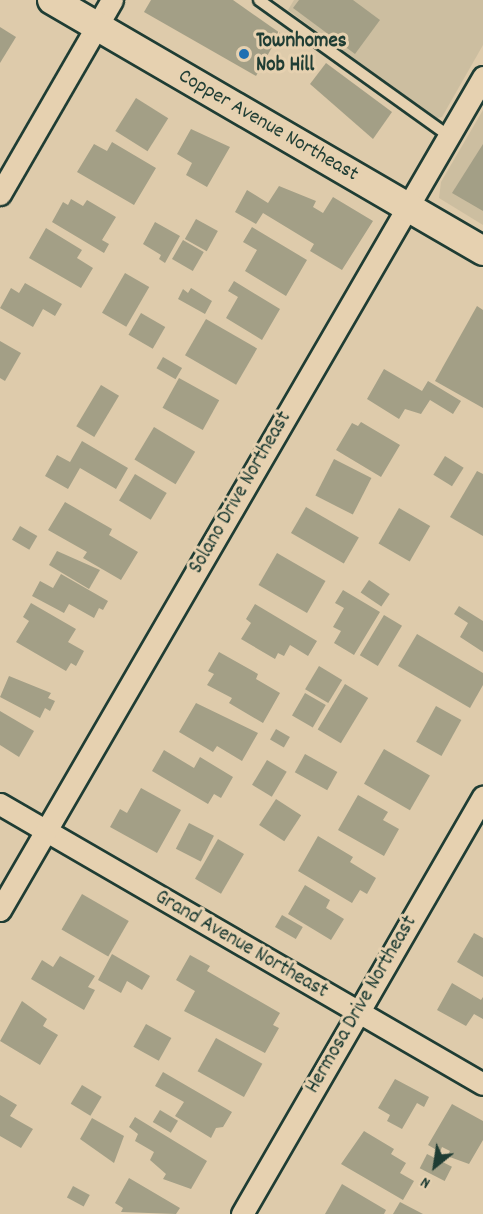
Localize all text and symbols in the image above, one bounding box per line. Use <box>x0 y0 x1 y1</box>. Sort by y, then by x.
place label: Townhomes Nob Hill <box>256 29 347 79</box>
marker: Townhomes Nob Hill <box>237 47 251 61</box>
street label: Copper Avenue Northeast <box>173 64 363 188</box>
street label: Solano Drive Northeast <box>184 407 298 579</box>
street label: Grand Avenue Northeast <box>150 885 332 1005</box>
street label: Hermosa Drive Northeast <box>301 912 423 1098</box>
north arrow <box>405 1136 465 1196</box>
text: N <box>417 1170 435 1194</box>

